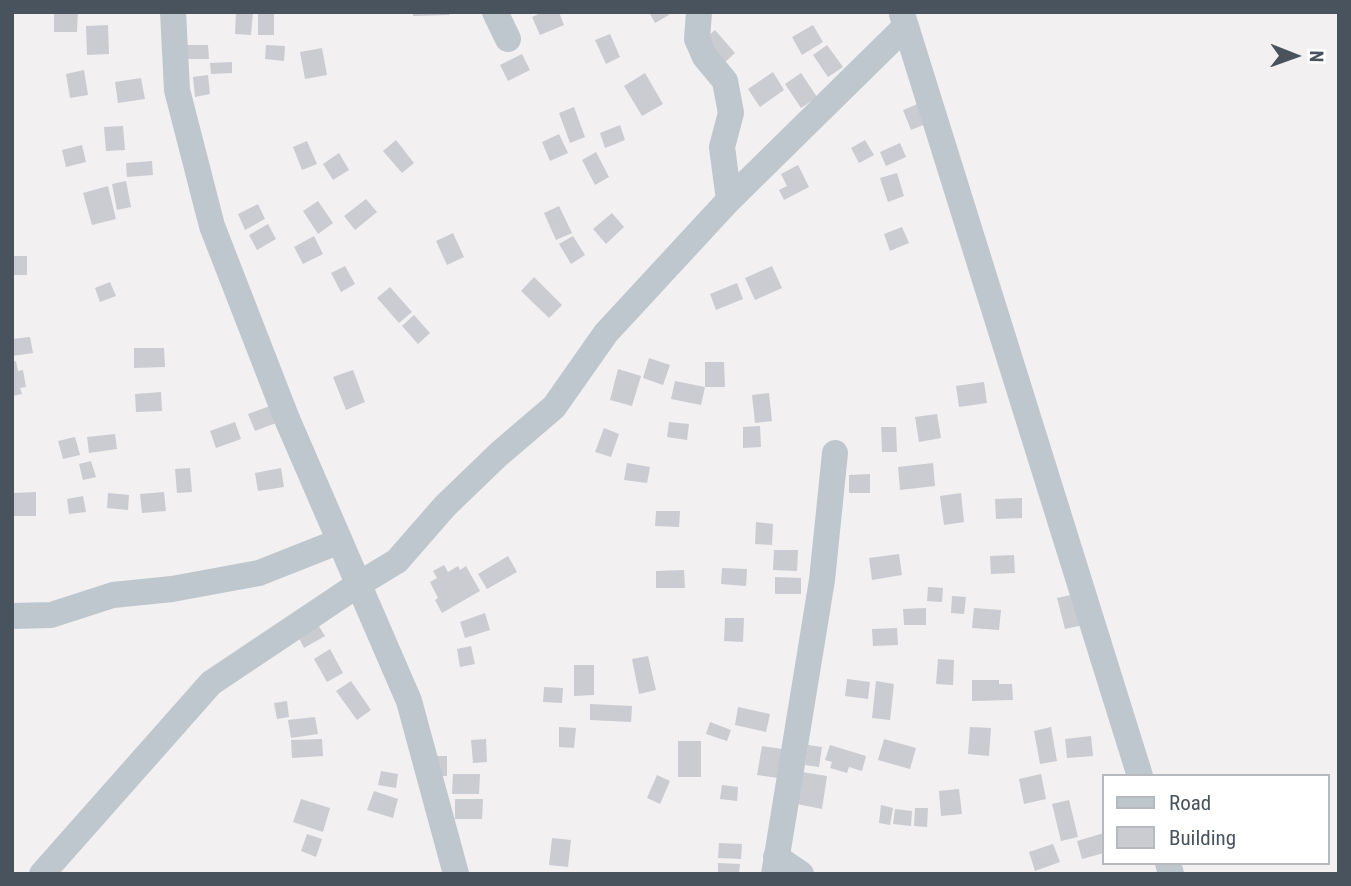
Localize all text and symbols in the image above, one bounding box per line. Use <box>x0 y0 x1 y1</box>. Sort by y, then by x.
north arrow <box>1260 21 1330 91</box>
text: N <box>1305 50 1328 62</box>
legend <box>1102 774 1330 865</box>
text: Road <box>1169 791 1211 815</box>
text: Building <box>1169 826 1236 850</box>

